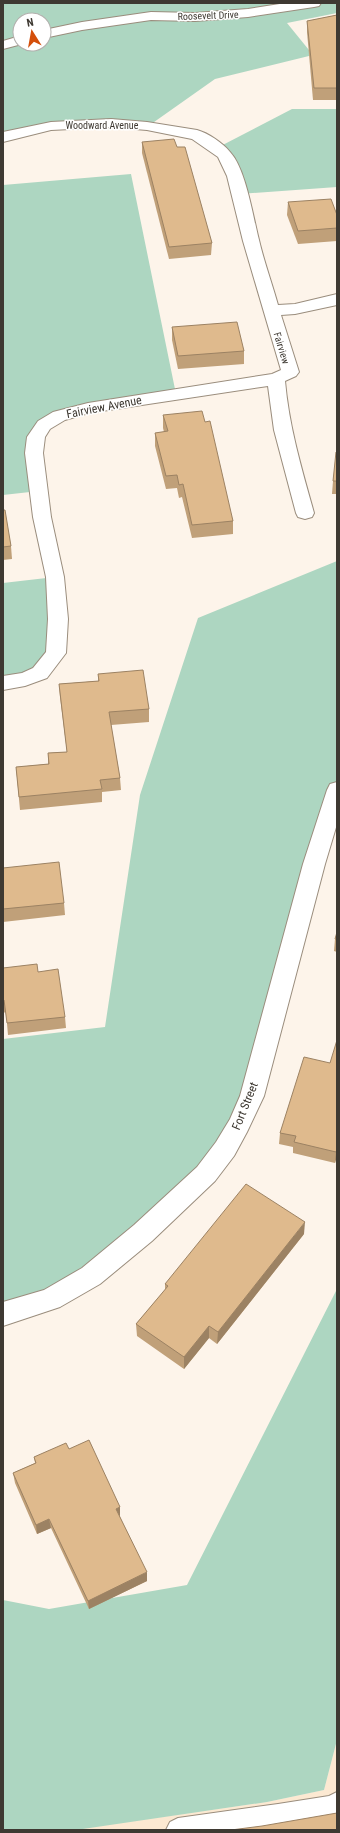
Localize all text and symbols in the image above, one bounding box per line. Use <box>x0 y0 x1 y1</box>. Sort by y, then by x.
street label: Roosevelt Drive <box>177 9 239 22</box>
north arrow <box>12 12 52 52</box>
text: N <box>26 16 35 30</box>
street label: Woodward Avenue <box>66 120 139 131</box>
street label: Fairview <box>271 331 292 366</box>
street label: Fairview Avenue <box>65 393 143 421</box>
street label: Fort Street <box>229 1080 261 1132</box>

